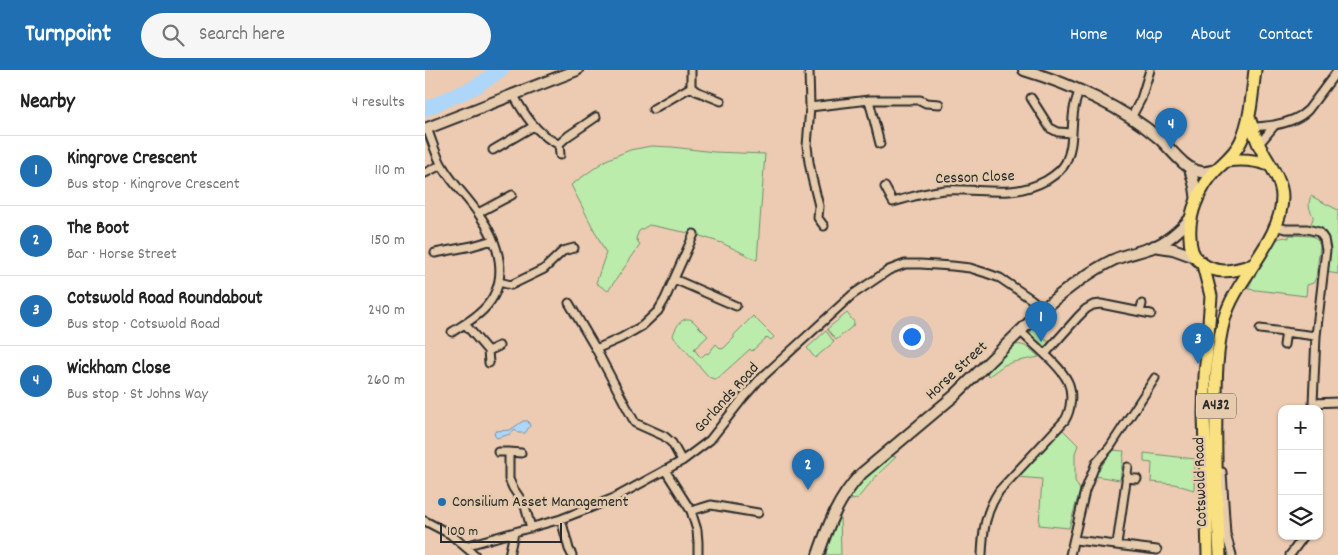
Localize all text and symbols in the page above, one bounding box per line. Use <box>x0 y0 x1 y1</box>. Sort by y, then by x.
search box <box>141 13 491 58</box>
text: Turnpoint <box>25 18 111 52</box>
icon: search <box>159 21 187 49</box>
text: Search here <box>199 22 285 49</box>
text: Home <box>1070 23 1107 48</box>
text: Map <box>1135 23 1163 48</box>
text: About <box>1191 23 1231 48</box>
text: Contact <box>1259 23 1313 48</box>
text: Nearby <box>20 88 75 118</box>
text: 4 results <box>352 91 405 114</box>
pin: 4 <box>1155 108 1187 149</box>
text: Kingrove Crescent <box>67 146 197 173</box>
text: 1 <box>34 159 38 182</box>
text: 110 m <box>375 159 405 182</box>
street label: Cesson Close <box>935 165 1015 191</box>
text: Bus stop · Kingrove Crescent <box>67 173 240 196</box>
text: The Boot <box>67 216 129 243</box>
text: 2 <box>33 229 40 252</box>
text: 150 m <box>371 229 405 252</box>
text: Bar · Horse Street <box>67 243 177 266</box>
text: Cotswold Road Roundabout <box>67 286 263 313</box>
text: 3 <box>32 299 40 322</box>
text: 240 m <box>368 299 405 322</box>
pin: 1 <box>1025 301 1057 342</box>
text: Bus stop · Cotswold Road <box>67 313 220 336</box>
pin: 3 <box>1182 323 1214 364</box>
your location <box>899 324 925 350</box>
street label: Horse Street <box>921 336 993 406</box>
text: Wickham Close <box>67 356 171 383</box>
street label: Gorlands Road <box>689 358 765 438</box>
text: 4 <box>33 369 39 392</box>
text: 260 m <box>367 369 405 392</box>
text: Bus stop · St Johns Way <box>67 383 208 406</box>
road number: A432 <box>1196 394 1236 418</box>
map controls <box>1278 405 1323 540</box>
button: + <box>1278 405 1323 450</box>
street label: Cotswold Road <box>1188 437 1214 527</box>
pin: 2 <box>792 449 824 490</box>
button: − <box>1278 450 1323 495</box>
place label: Consilium Asset Management <box>452 491 628 514</box>
button: layers <box>1278 495 1323 540</box>
marker: Consilium Asset Management <box>436 496 448 508</box>
scale bar <box>440 520 563 543</box>
text: 100 m <box>447 522 478 542</box>

